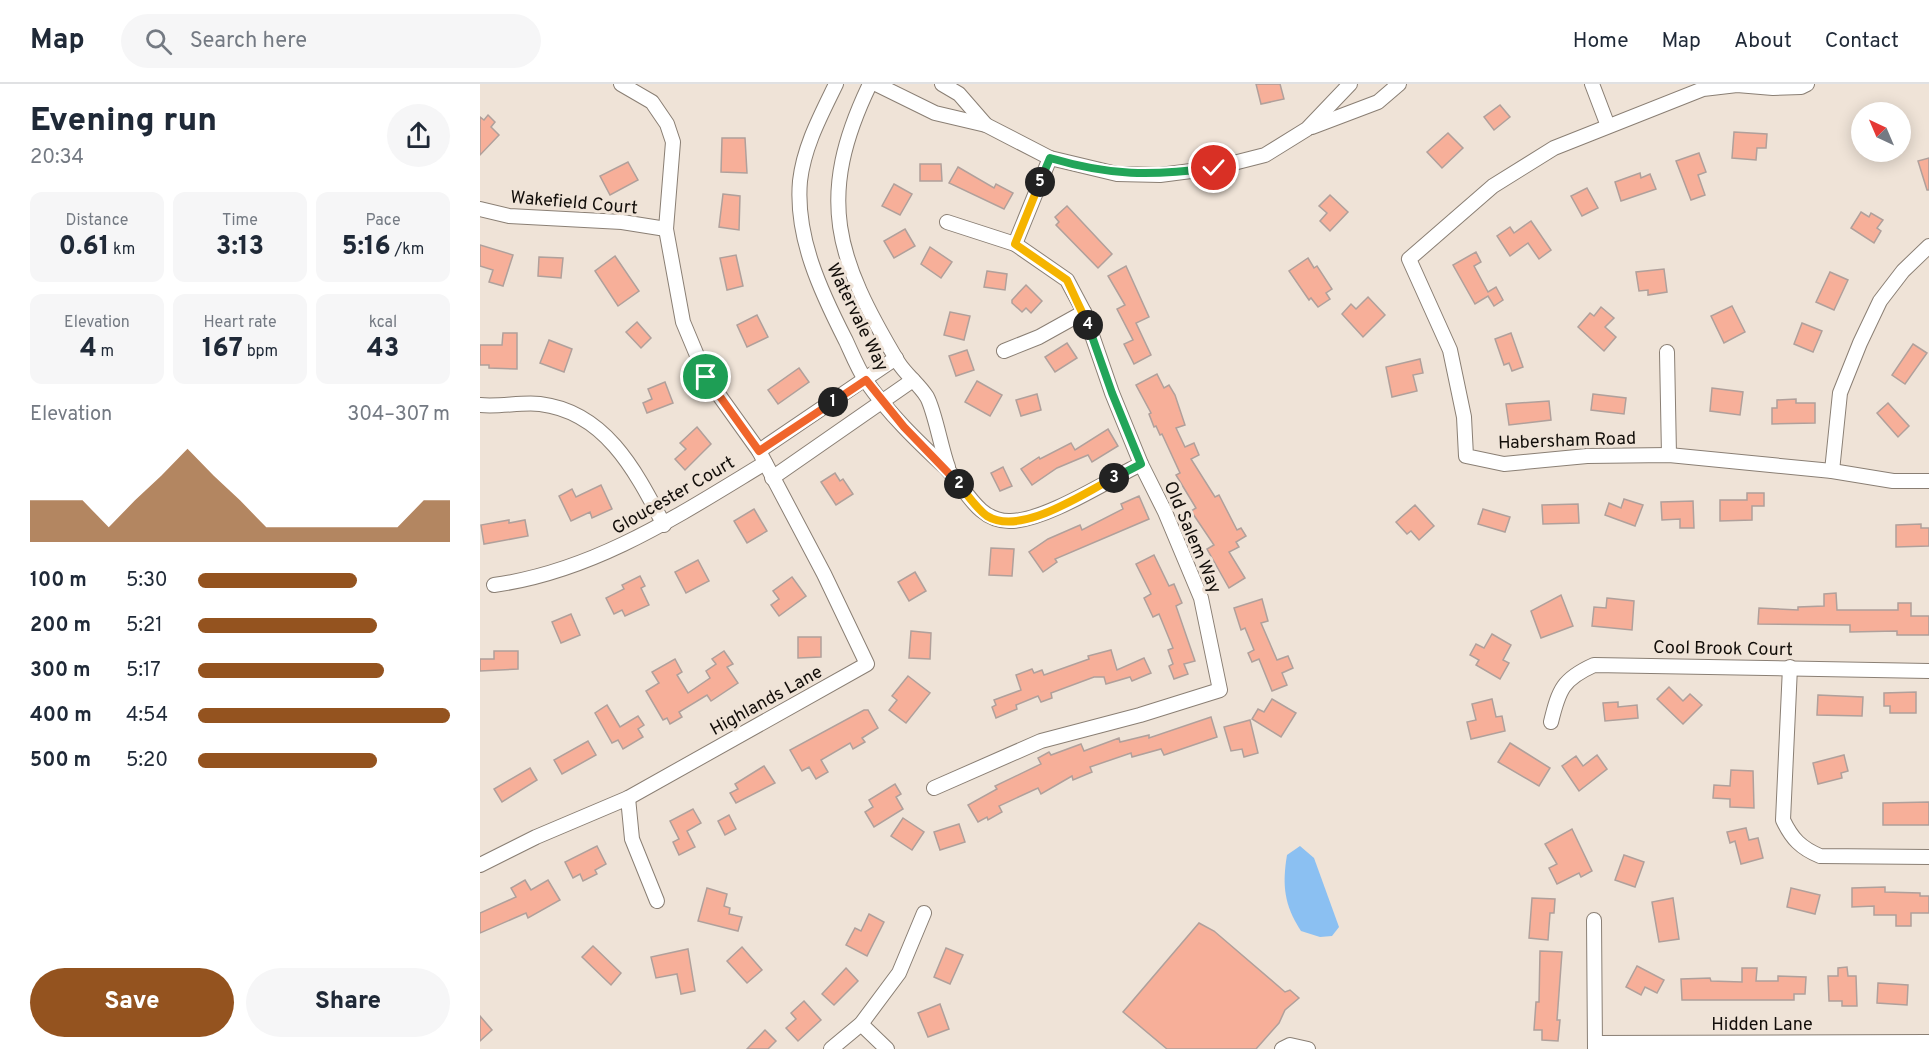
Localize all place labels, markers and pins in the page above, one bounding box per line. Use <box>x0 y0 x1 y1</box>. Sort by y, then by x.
pin <box>1188 142 1239 193</box>
pin: 5 <box>1025 167 1055 197</box>
pin: 4 <box>1073 310 1103 340</box>
pin <box>680 351 731 402</box>
pin: 1 <box>818 387 848 417</box>
pin: 3 <box>1099 463 1129 493</box>
pin: 2 <box>944 469 974 499</box>

